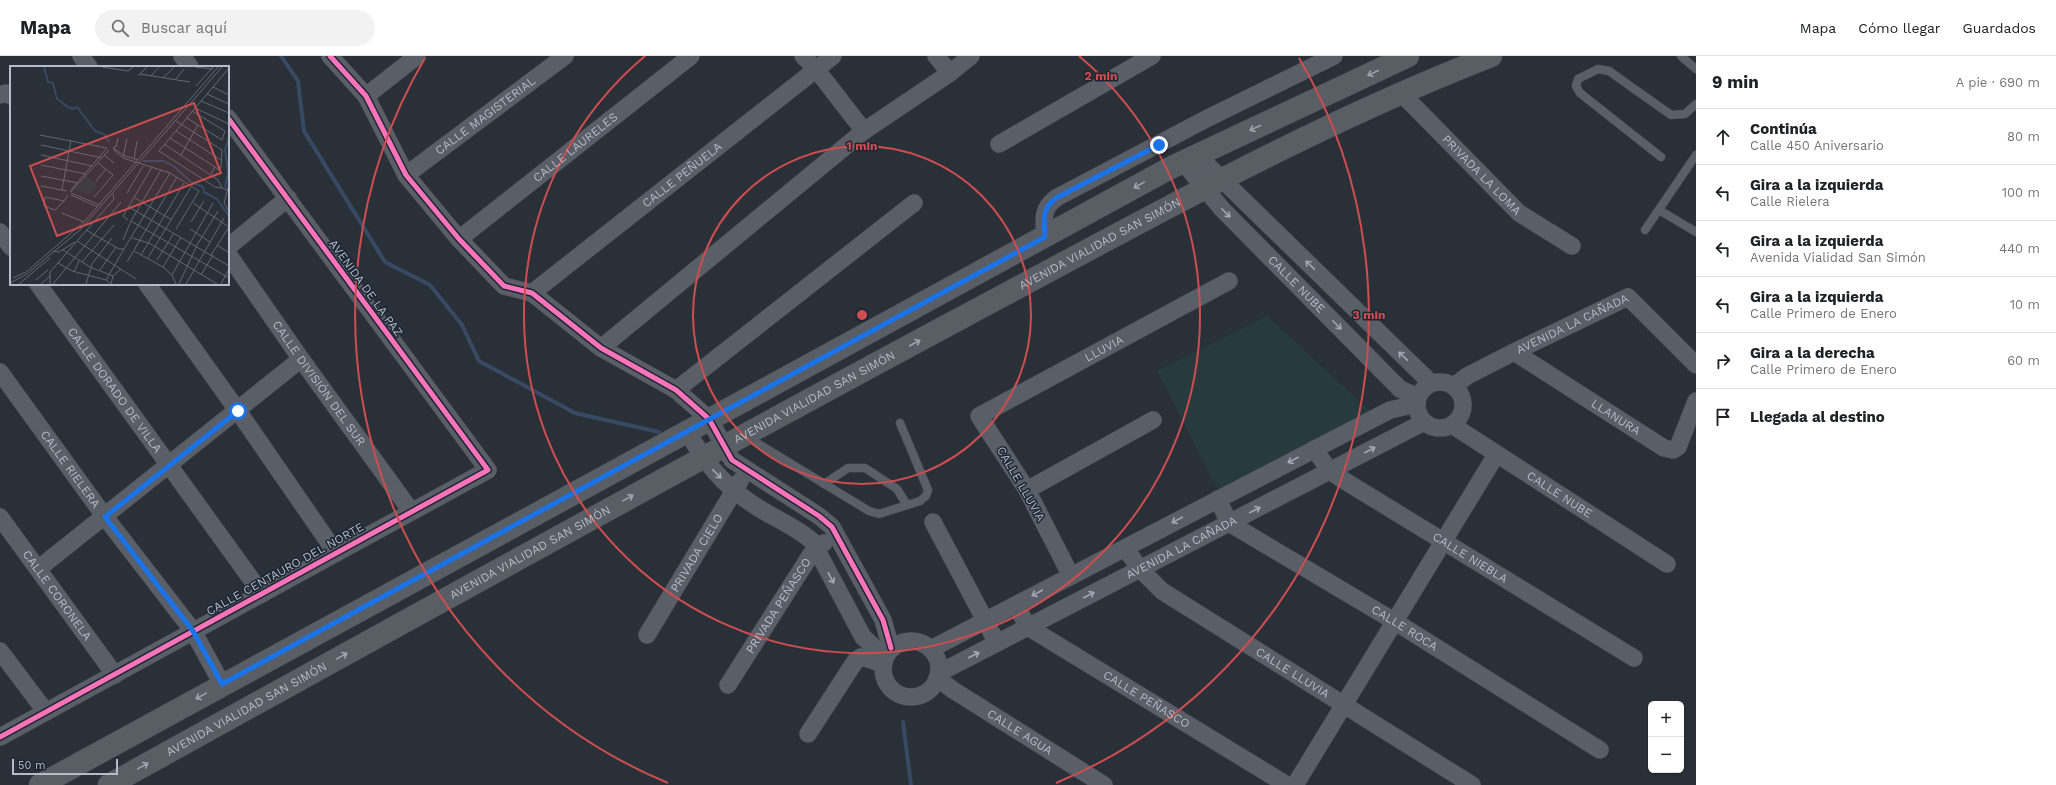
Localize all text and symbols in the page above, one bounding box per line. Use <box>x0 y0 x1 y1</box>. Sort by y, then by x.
search box <box>95 10 375 46</box>
text: Mapa <box>20 16 71 39</box>
icon: search <box>109 17 131 39</box>
text: Buscar aquí <box>141 19 227 37</box>
text: Mapa <box>1800 20 1836 36</box>
text: Cómo llegar <box>1858 20 1941 36</box>
text: Guardados <box>1963 20 2036 36</box>
inset map <box>10 66 229 285</box>
text: 2 min <box>1085 69 1117 83</box>
one-way arrow <box>1367 70 1379 77</box>
text: 9 min <box>1712 72 1759 92</box>
street label: CALLE MAGISTERIAL <box>432 74 538 158</box>
text: A pie · 690 m <box>1956 75 2040 90</box>
street label: CALLE LAURELES <box>530 110 620 185</box>
text: Continúa <box>1750 120 1817 138</box>
one-way arrow <box>1250 125 1262 132</box>
icon: ahead <box>1712 126 1734 148</box>
text: 80 m <box>2007 129 2040 144</box>
street label: PRIVADA LA LOMA <box>1439 132 1524 218</box>
route end <box>1150 136 1168 154</box>
text: Calle 450 Aniversario <box>1750 138 1884 153</box>
street label: CALLE PEÑUELA <box>639 139 725 210</box>
text: 1 min <box>847 139 877 153</box>
text: Gira a la izquierda <box>1750 176 1883 194</box>
one-way arrow <box>1133 182 1145 189</box>
icon: left <box>1712 182 1734 204</box>
text: 100 m <box>2002 185 2040 200</box>
text: Calle Rielera <box>1750 194 1830 209</box>
street label: AVENIDA VIALIDAD SAN SIMÓN <box>1016 195 1183 293</box>
one-way arrow <box>1221 208 1231 218</box>
text: Gira a la izquierda <box>1750 232 1883 250</box>
street label: AVENIDA DE LA PAZ <box>326 237 406 339</box>
icon: left <box>1712 238 1734 260</box>
text: 440 m <box>1999 241 2040 256</box>
text: Avenida Vialidad San Simón <box>1750 250 1926 265</box>
street label: CALLE NUBE <box>1265 253 1328 316</box>
one-way arrow <box>1305 260 1315 270</box>
text: Gira a la izquierda <box>1750 288 1883 306</box>
street label: AVENIDA LA CAÑADA <box>1514 291 1631 357</box>
icon: left <box>1712 294 1734 316</box>
text: 10 m <box>2010 297 2040 312</box>
text: Calle Primero de Enero <box>1750 306 1897 321</box>
centre of rings <box>855 308 869 322</box>
text: 3 min <box>1353 308 1385 322</box>
street label: CALLE DIVISIÓN DEL SUR <box>270 318 368 448</box>
one-way arrow <box>1332 320 1342 330</box>
street label: CALLE DORADO DE VILLA <box>65 325 165 456</box>
street label: LLUVIA <box>1082 332 1126 365</box>
one-way arrow <box>908 339 920 346</box>
text: Gira a la derecha <box>1750 344 1875 362</box>
street label: AVENIDA VIALIDAD SAN SIMÓN <box>731 348 897 446</box>
icon: right <box>1712 350 1734 372</box>
one-way arrow <box>1398 351 1408 361</box>
text: 60 m <box>2007 353 2040 368</box>
text: Calle Primero de Enero <box>1750 362 1897 377</box>
street label: LLANURA <box>1589 396 1643 438</box>
route start <box>229 402 247 420</box>
icon: arrive <box>1712 406 1734 428</box>
text: Llegada al destino <box>1750 408 1885 426</box>
street label: CALLE RIELERA <box>38 428 103 511</box>
street label: CALLE LLUVIA <box>994 444 1048 524</box>
one-way arrow <box>1364 446 1376 453</box>
one-way arrow <box>1287 457 1299 464</box>
street label: CALLE NUBE <box>1524 468 1595 521</box>
one-way arrow <box>712 469 722 479</box>
one-way arrow <box>621 493 633 501</box>
street label: AVENIDA VIALIDAD SAN SIMÓN <box>447 503 613 602</box>
one-way arrow <box>1248 505 1260 513</box>
street label: PRIVADA CIELO <box>668 511 726 595</box>
street label: AVENIDA LA CAÑADA <box>1124 513 1239 582</box>
one-way arrow <box>1172 517 1184 525</box>
street label: CALLE CENTAURO DEL NORTE <box>204 520 366 618</box>
street label: CALLE NIEBLA <box>1430 529 1510 586</box>
street label: CALLE CORONELA <box>20 548 95 643</box>
street label: PRIVADA PEÑASCO <box>743 555 814 656</box>
one-way arrow <box>828 572 836 584</box>
one-way arrow <box>1032 590 1044 598</box>
one-way arrow <box>1083 591 1095 598</box>
street label: CALLE ROCA <box>1369 602 1440 654</box>
street label: CALLE LLUVIA <box>1253 644 1332 701</box>
one-way arrow <box>336 651 348 659</box>
one-way arrow <box>968 651 980 658</box>
street label: AVENIDA VIALIDAD SAN SIMÓN <box>164 659 329 759</box>
street label: CALLE PEÑASCO <box>1101 668 1192 731</box>
one-way arrow <box>195 692 207 700</box>
map controls <box>1648 701 1684 773</box>
button: + <box>1648 701 1684 737</box>
street label: CALLE AGUA <box>985 706 1055 758</box>
button: − <box>1648 737 1684 773</box>
scale bar <box>12 757 118 776</box>
text: 50 m <box>18 759 45 772</box>
one-way arrow <box>137 762 149 769</box>

